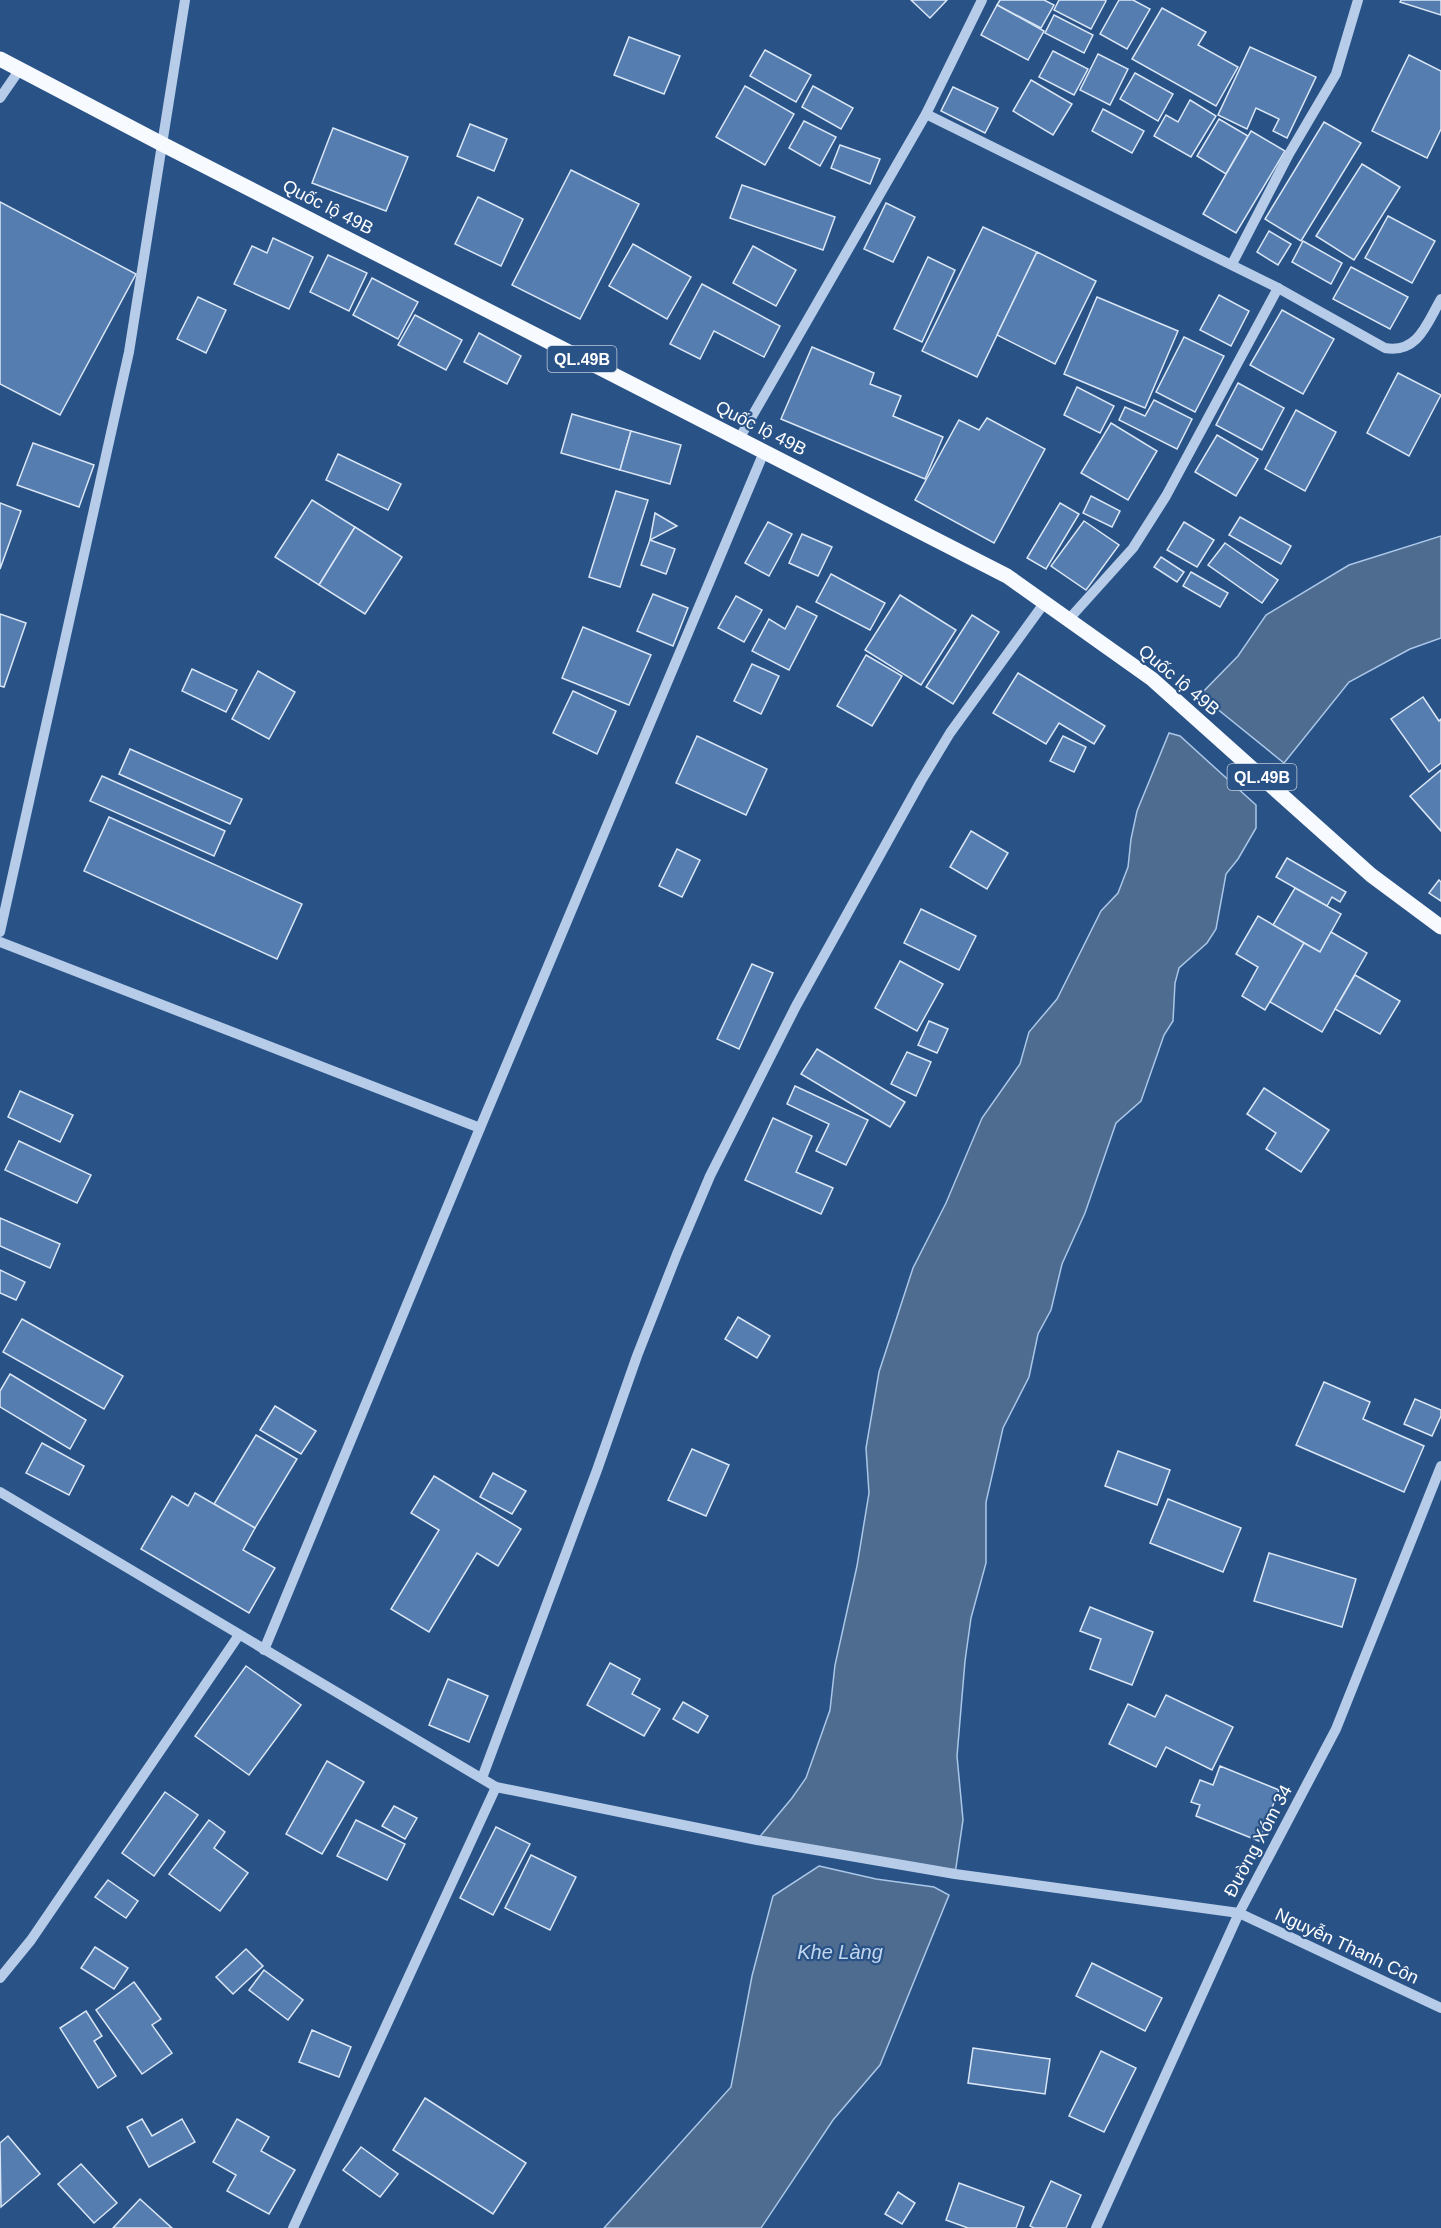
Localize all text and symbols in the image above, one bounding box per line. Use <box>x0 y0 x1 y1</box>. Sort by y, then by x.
street label: Quốc lộ 49B <box>279 176 377 238</box>
road number: QL.49B <box>548 346 616 372</box>
street label: Quốc lộ 49B <box>712 397 810 459</box>
street label: Quốc lộ 49B <box>1135 641 1223 719</box>
road number: QL.49B <box>1228 764 1296 790</box>
street label: Đường Xóm 34 <box>1220 1782 1296 1900</box>
street label: Nguyễn Thanh Côn <box>1272 1903 1422 1988</box>
water label: Khe Làng <box>797 1941 883 1963</box>

